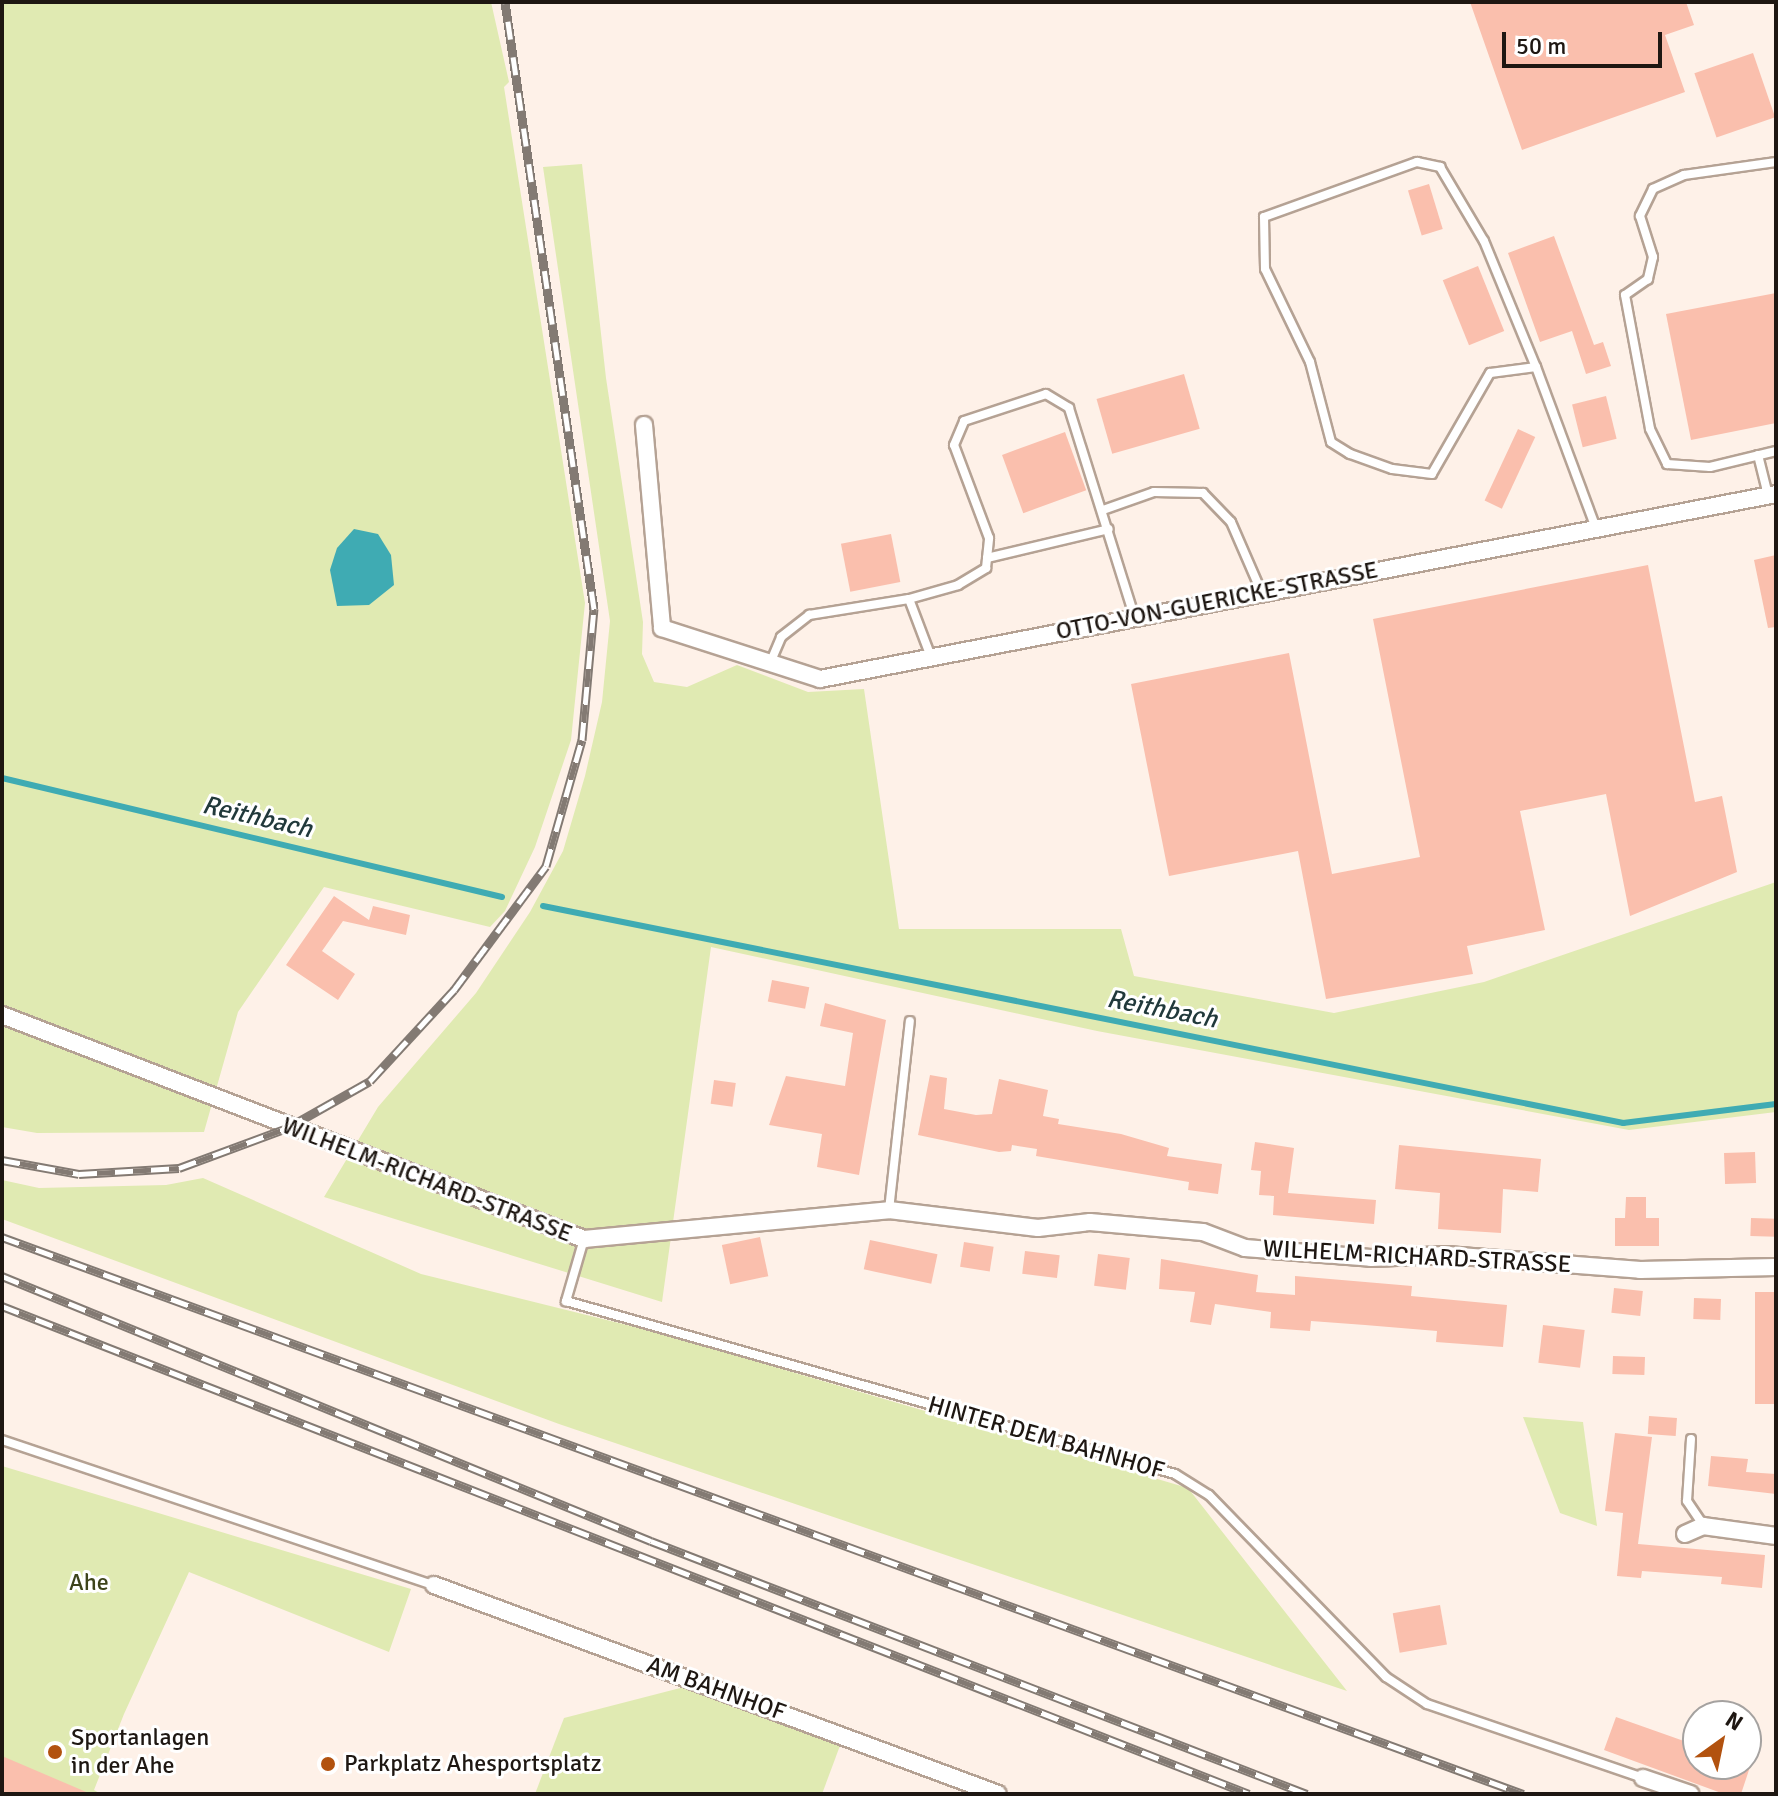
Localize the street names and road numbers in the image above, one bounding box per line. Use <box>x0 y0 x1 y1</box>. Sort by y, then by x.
street label: OTTO-VON-GUERICKE-STRASSE <box>1054 556 1380 646</box>
street label: WILHELM-RICHARD-STRASSE <box>278 1111 576 1249</box>
street label: WILHELM-RICHARD-STRASSE <box>1262 1235 1572 1279</box>
street label: HINTER DEM BAHNHOF <box>924 1390 1168 1486</box>
street label: AM BAHNHOF <box>643 1651 789 1727</box>

